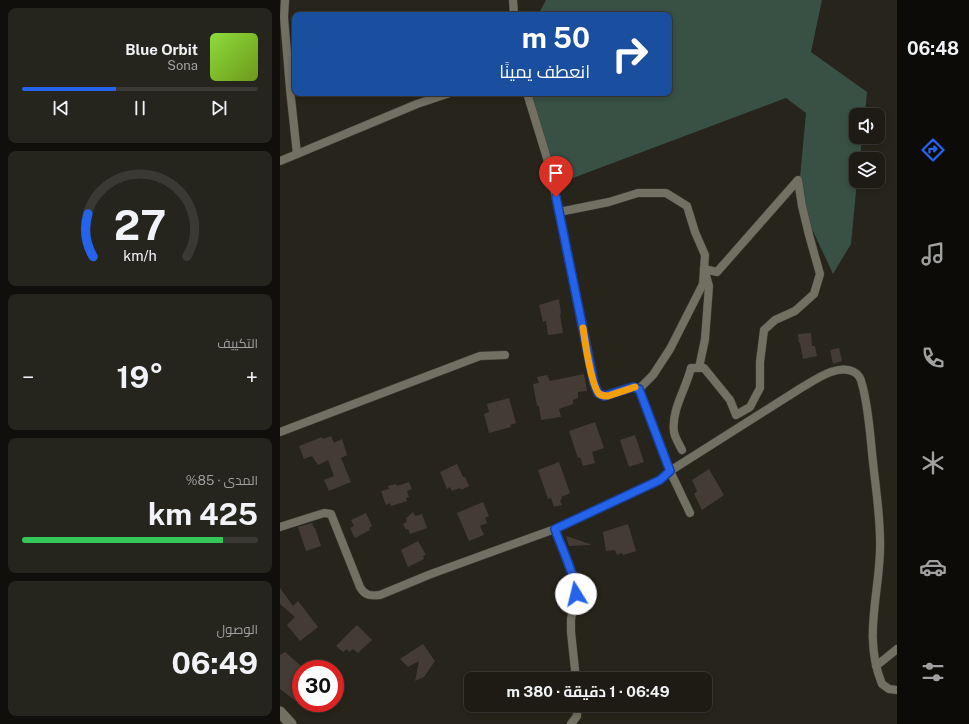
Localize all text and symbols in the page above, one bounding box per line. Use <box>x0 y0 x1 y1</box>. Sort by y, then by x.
text: 50 m <box>522 21 590 54</box>
icon: right <box>604 28 656 80</box>
text: 06:48 <box>907 38 959 59</box>
text: Blue Orbit <box>125 41 198 58</box>
text: Sona <box>167 58 198 73</box>
text: انعطف يمينًا <box>499 61 590 82</box>
icon: previous <box>50 97 72 119</box>
icon: pause <box>129 97 151 119</box>
icon: next <box>208 97 230 119</box>
map controls <box>849 108 885 188</box>
button: sound <box>849 108 885 144</box>
icon: directions <box>919 136 947 164</box>
button: layers <box>849 152 885 188</box>
pin <box>539 156 573 197</box>
icon: arrive <box>545 162 567 184</box>
text: 27 <box>114 200 166 249</box>
icon: music <box>919 240 947 268</box>
text: km/h <box>123 246 157 263</box>
text: التكييف <box>217 336 258 351</box>
icon: phone <box>919 344 947 372</box>
text: 19° <box>117 359 163 395</box>
text: − <box>22 364 34 390</box>
text: + <box>246 364 258 390</box>
icon: climate <box>919 449 947 477</box>
text: المدى · 85% <box>186 473 258 488</box>
text: 425 km <box>148 496 258 532</box>
icon: car <box>919 553 947 581</box>
position arrow <box>555 573 597 615</box>
text: الوصول <box>217 622 258 637</box>
text: 06:49 <box>172 645 258 681</box>
icon: filters <box>919 658 947 686</box>
speed limit sign: 30 <box>292 660 344 712</box>
text: 06:49 · 1 دقيقة · 380 m <box>506 683 670 700</box>

